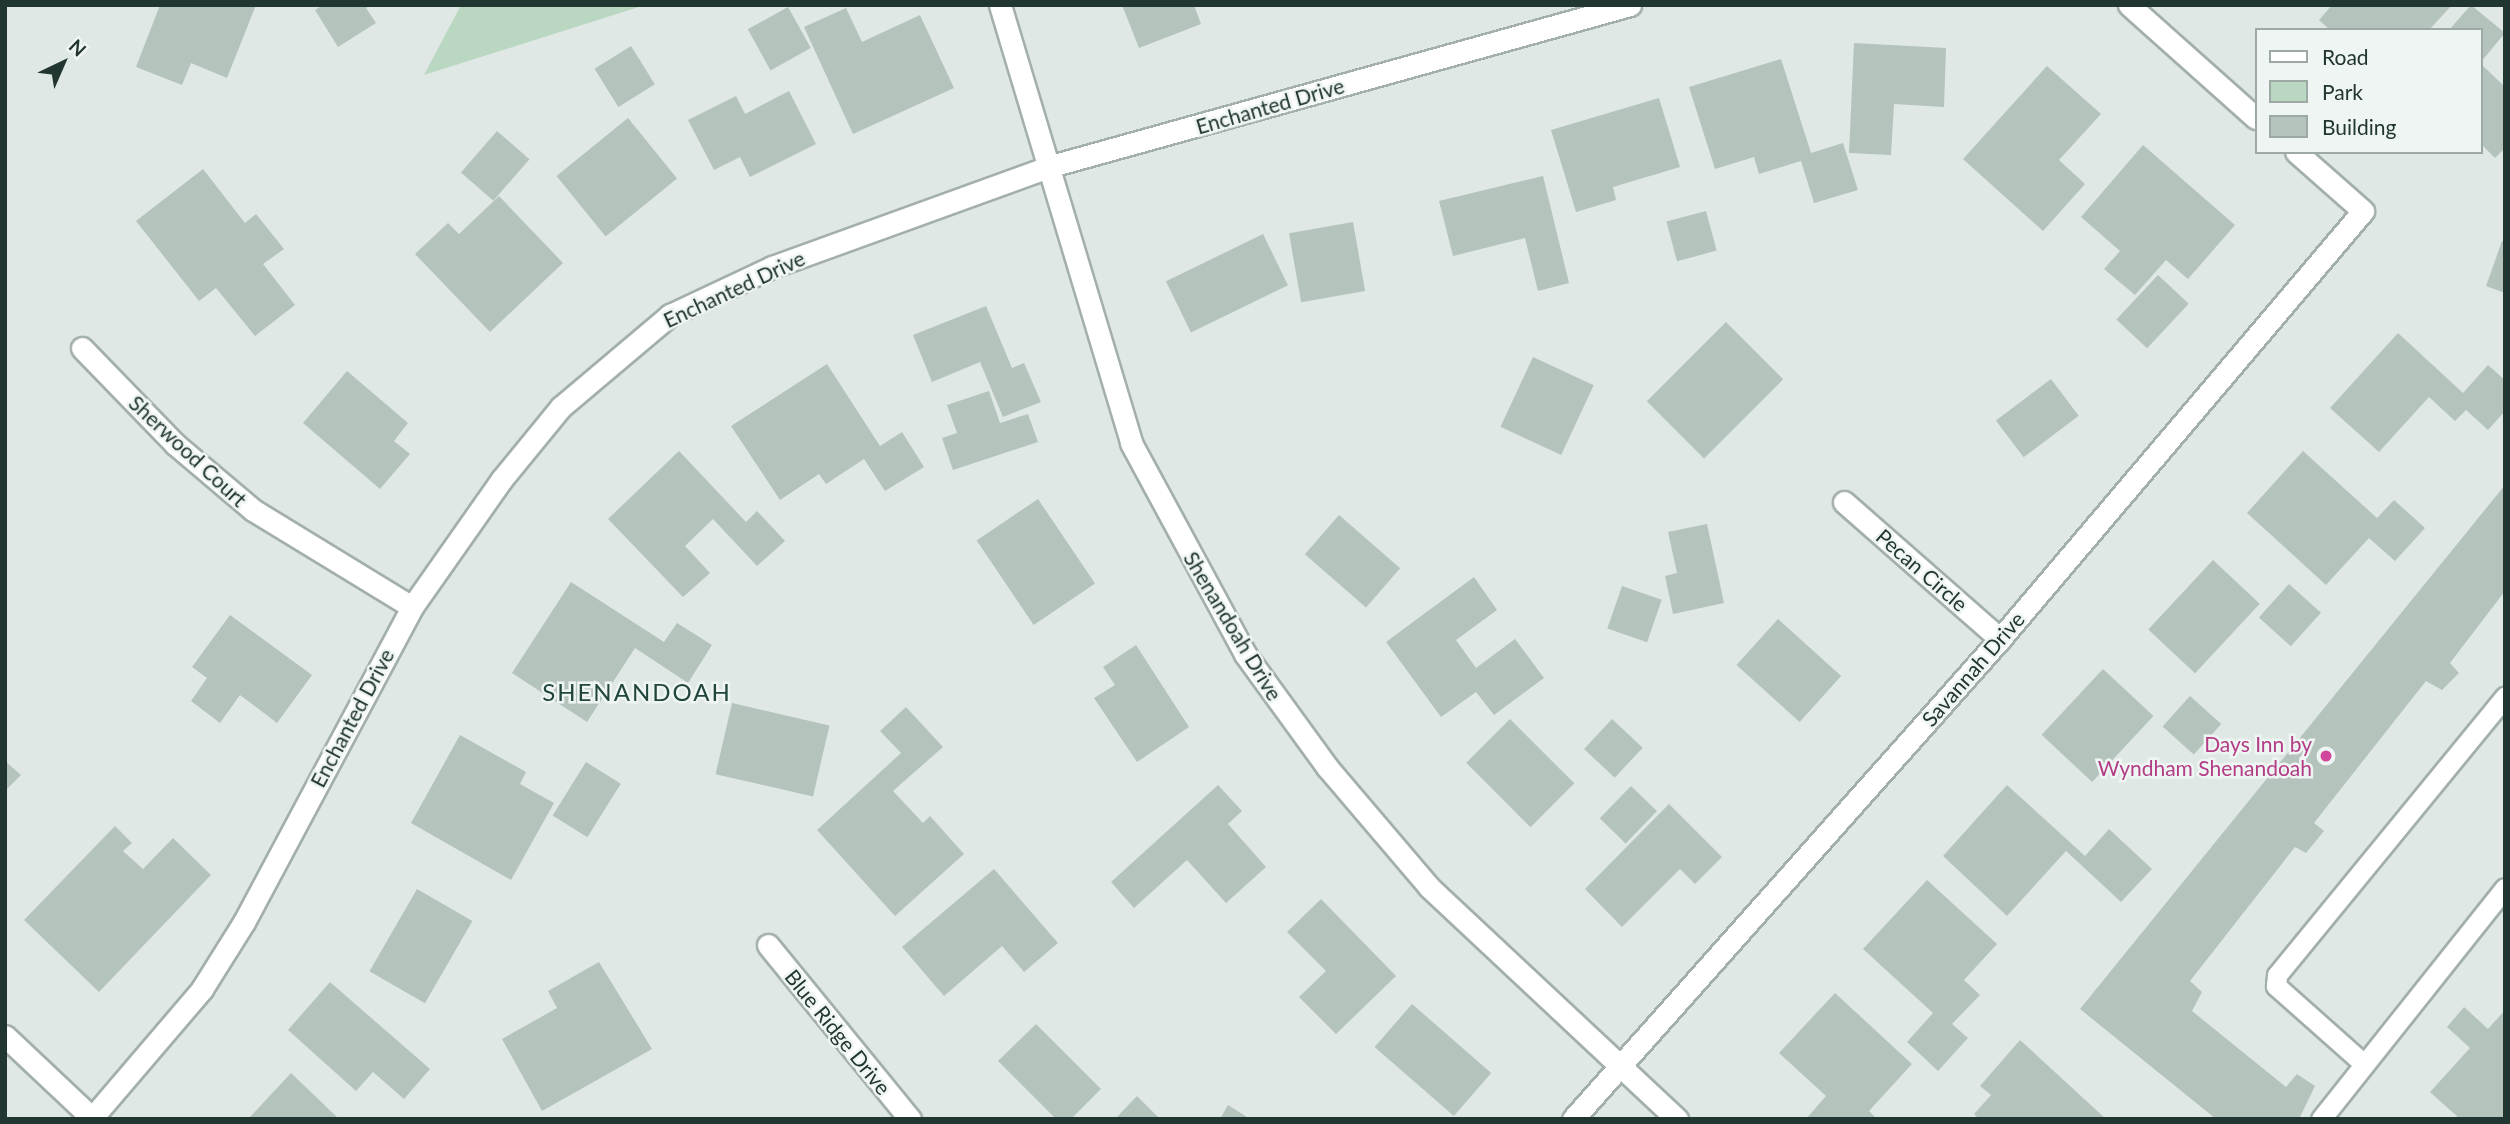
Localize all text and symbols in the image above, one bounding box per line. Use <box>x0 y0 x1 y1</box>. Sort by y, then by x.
north arrow <box>28 28 98 98</box>
legend <box>2254 28 2482 154</box>
text: N <box>65 34 91 61</box>
text: Road <box>2322 44 2369 69</box>
street label: Enchanted Drive <box>1193 73 1347 139</box>
text: Park <box>2322 79 2363 104</box>
text: Building <box>2322 114 2397 139</box>
street label: Enchanted Drive <box>659 245 809 333</box>
street label: Sherwood Court <box>124 390 252 512</box>
street label: Pecan Circle <box>1871 523 1973 617</box>
street label: Shenandoah Drive <box>1179 547 1287 705</box>
street label: Savannah Drive <box>1916 607 2030 731</box>
street label: Enchanted Drive <box>305 645 399 791</box>
district label: SHENANDOAH <box>543 678 731 706</box>
place label: Days Inn by Wyndham Shenandoah <box>2098 731 2312 781</box>
marker: Days Inn by Wyndham Shenandoah <box>2318 748 2334 764</box>
street label: Blue Ridge Drive <box>780 964 896 1100</box>

